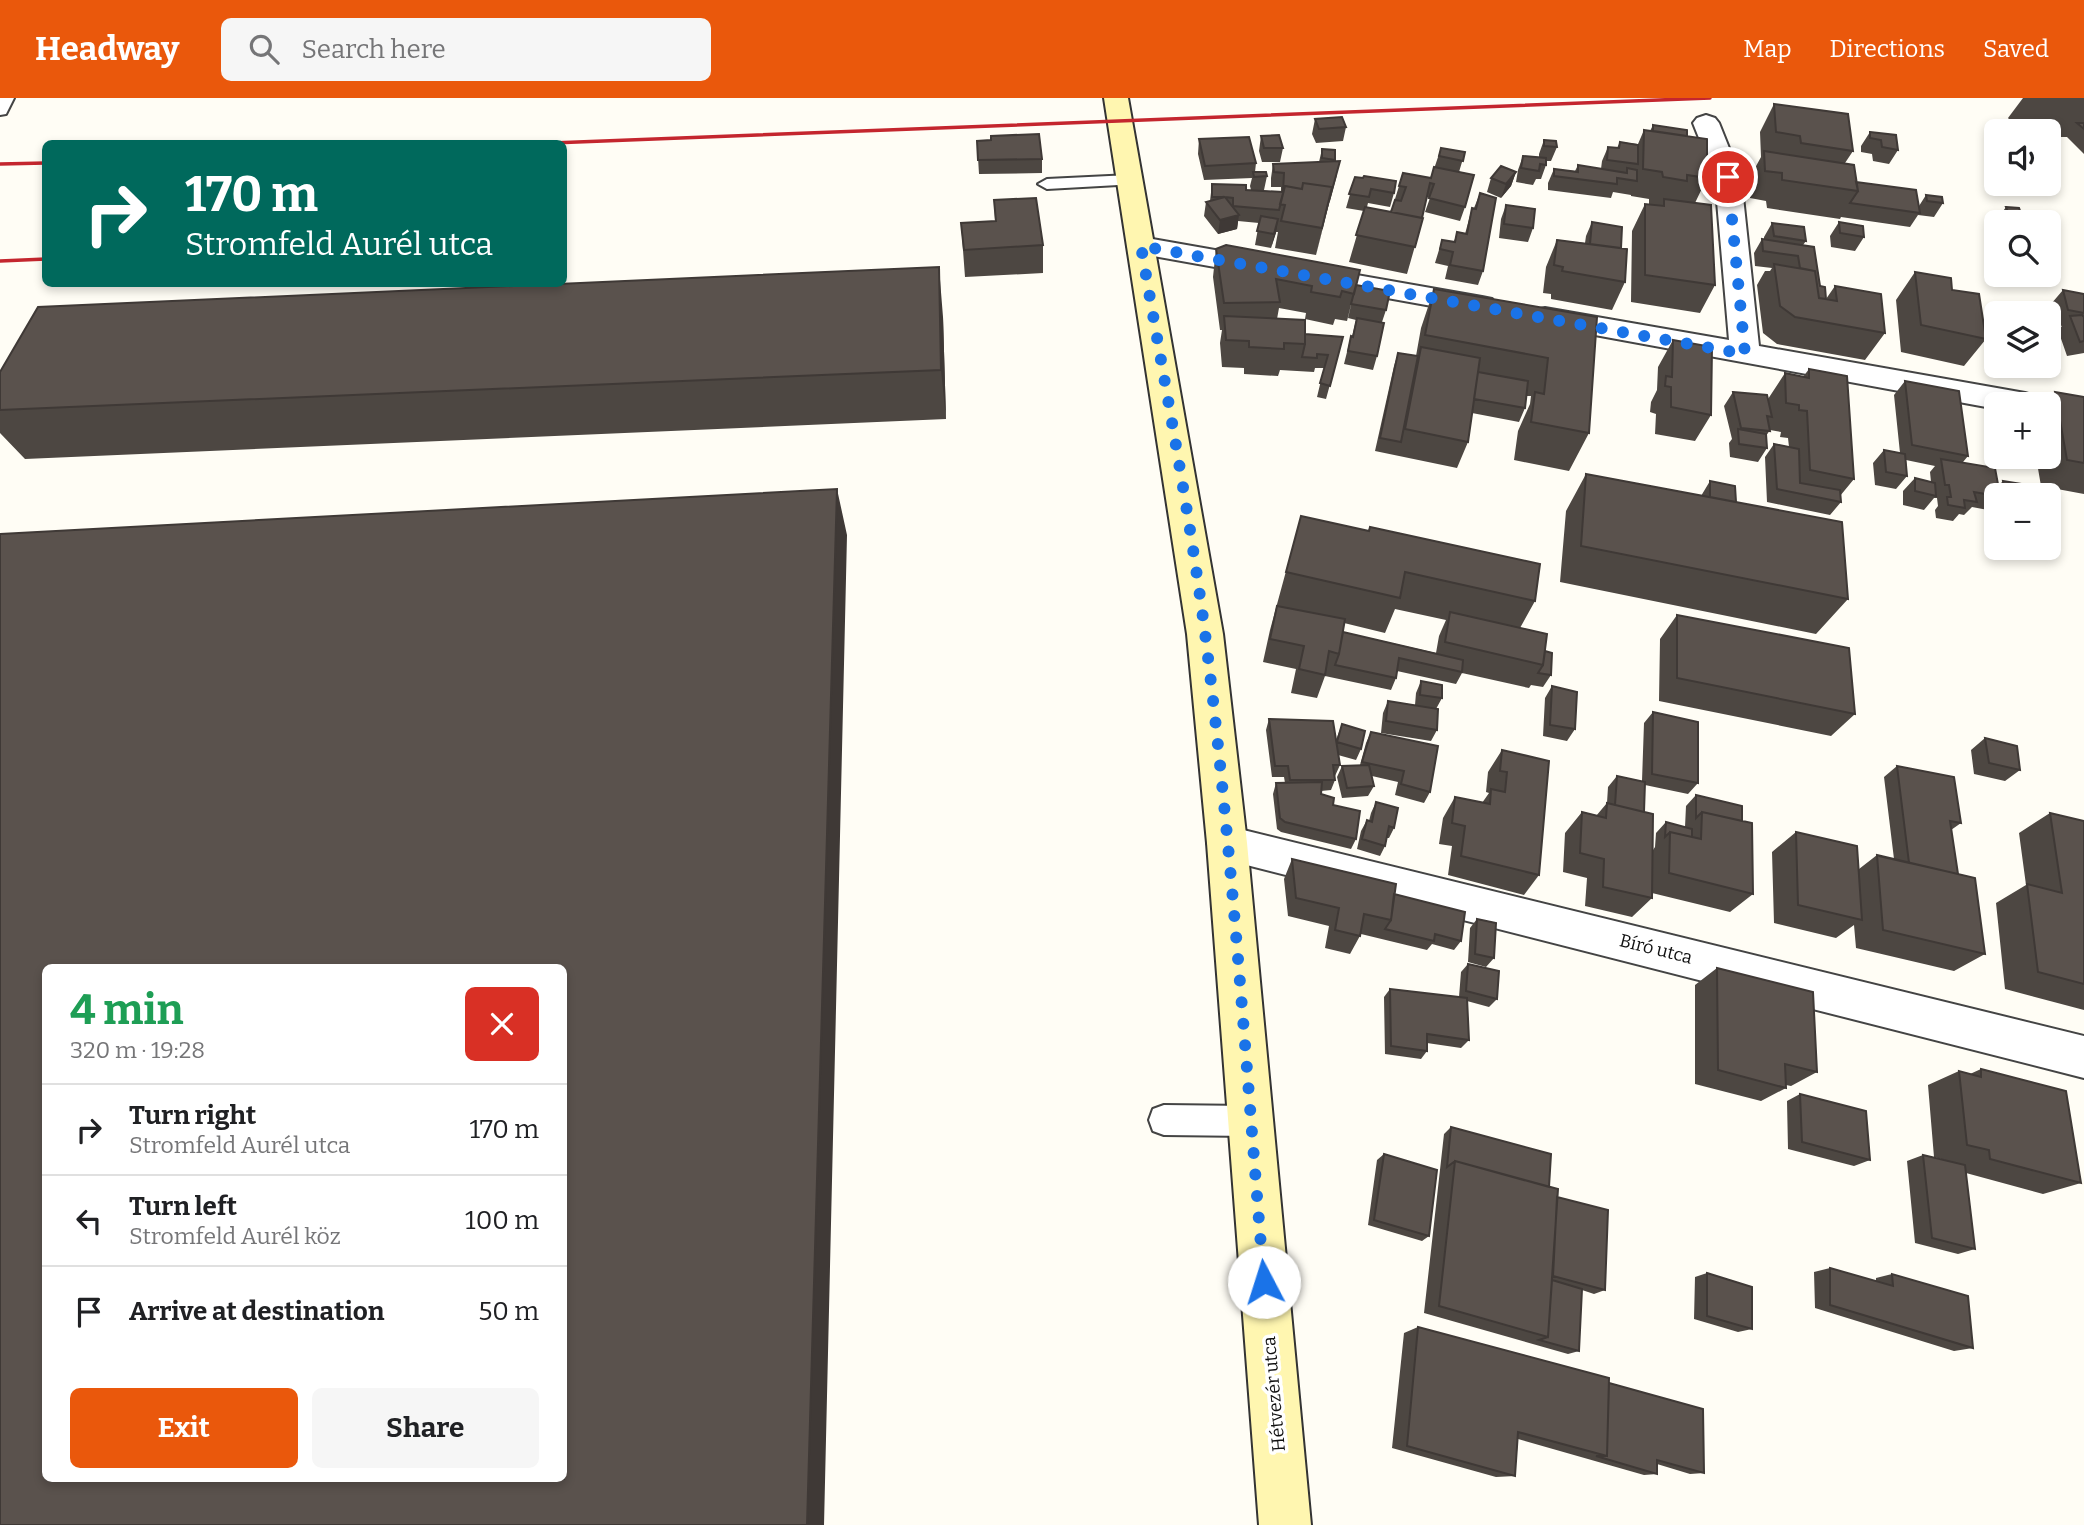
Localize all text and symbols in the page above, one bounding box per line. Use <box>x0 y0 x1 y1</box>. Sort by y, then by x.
search box <box>221 18 711 81</box>
text: Headway <box>35 29 179 69</box>
icon: search <box>245 30 283 68</box>
text: Search here <box>301 34 446 65</box>
text: Map <box>1743 35 1792 63</box>
text: Directions <box>1830 35 1945 63</box>
text: Saved <box>1983 35 2049 63</box>
map controls <box>1984 119 2061 560</box>
button: sound <box>1984 119 2061 196</box>
pin <box>1698 147 1758 207</box>
icon: arrive <box>1709 158 1747 196</box>
text: 170 m <box>185 165 318 224</box>
icon: right <box>70 168 161 259</box>
button: search <box>1984 210 2061 287</box>
text: Stromfeld Aurél utca <box>185 225 493 263</box>
button: layers <box>1984 301 2061 378</box>
button: + <box>1984 392 2061 469</box>
button: − <box>1984 483 2061 560</box>
street label: Bíró utca <box>1617 929 1695 969</box>
text: 4 min <box>70 985 184 1035</box>
button: close <box>465 987 539 1061</box>
text: 320 m · 19:28 <box>70 1036 205 1064</box>
text: Turn right <box>129 1100 256 1131</box>
icon: right <box>70 1111 108 1149</box>
text: 170 m <box>469 1114 539 1145</box>
text: Stromfeld Aurél utca <box>129 1131 350 1159</box>
text: Turn left <box>129 1191 237 1222</box>
icon: left <box>70 1202 108 1240</box>
text: 100 m <box>465 1205 539 1236</box>
text: Stromfeld Aurél köz <box>129 1222 341 1250</box>
position arrow <box>1227 1245 1301 1319</box>
icon: arrive <box>70 1293 108 1331</box>
text: Arrive at destination <box>129 1296 384 1327</box>
text: 50 m <box>478 1296 539 1327</box>
street label: Hétvezér utca <box>1258 1335 1290 1452</box>
button: Exit <box>70 1388 298 1468</box>
button: Share <box>312 1388 539 1468</box>

